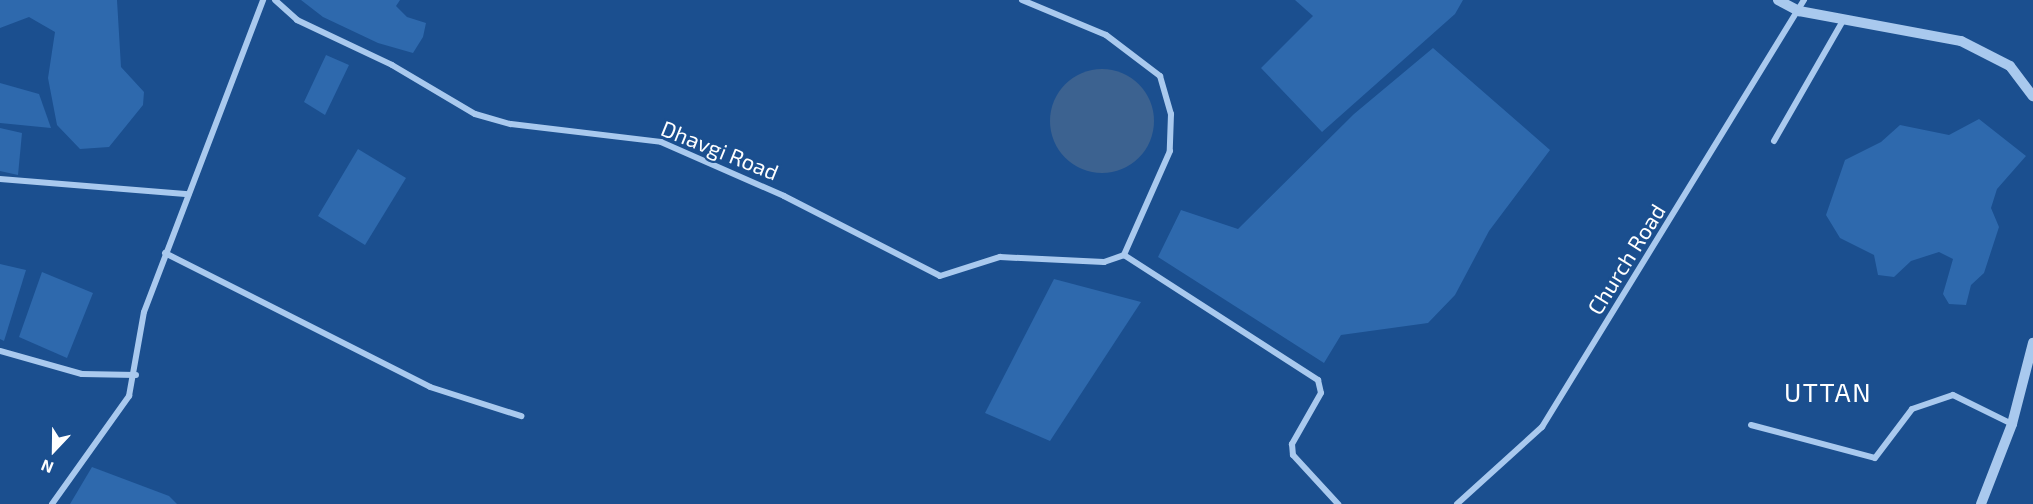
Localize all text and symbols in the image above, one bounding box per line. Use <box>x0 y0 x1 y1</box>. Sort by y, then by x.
street label: Dhavgi Road <box>657 114 783 186</box>
street label: Church Road <box>1582 199 1670 319</box>
district label: UTTAN <box>1784 376 1872 408</box>
north arrow <box>24 420 84 480</box>
text: N <box>38 456 56 478</box>

